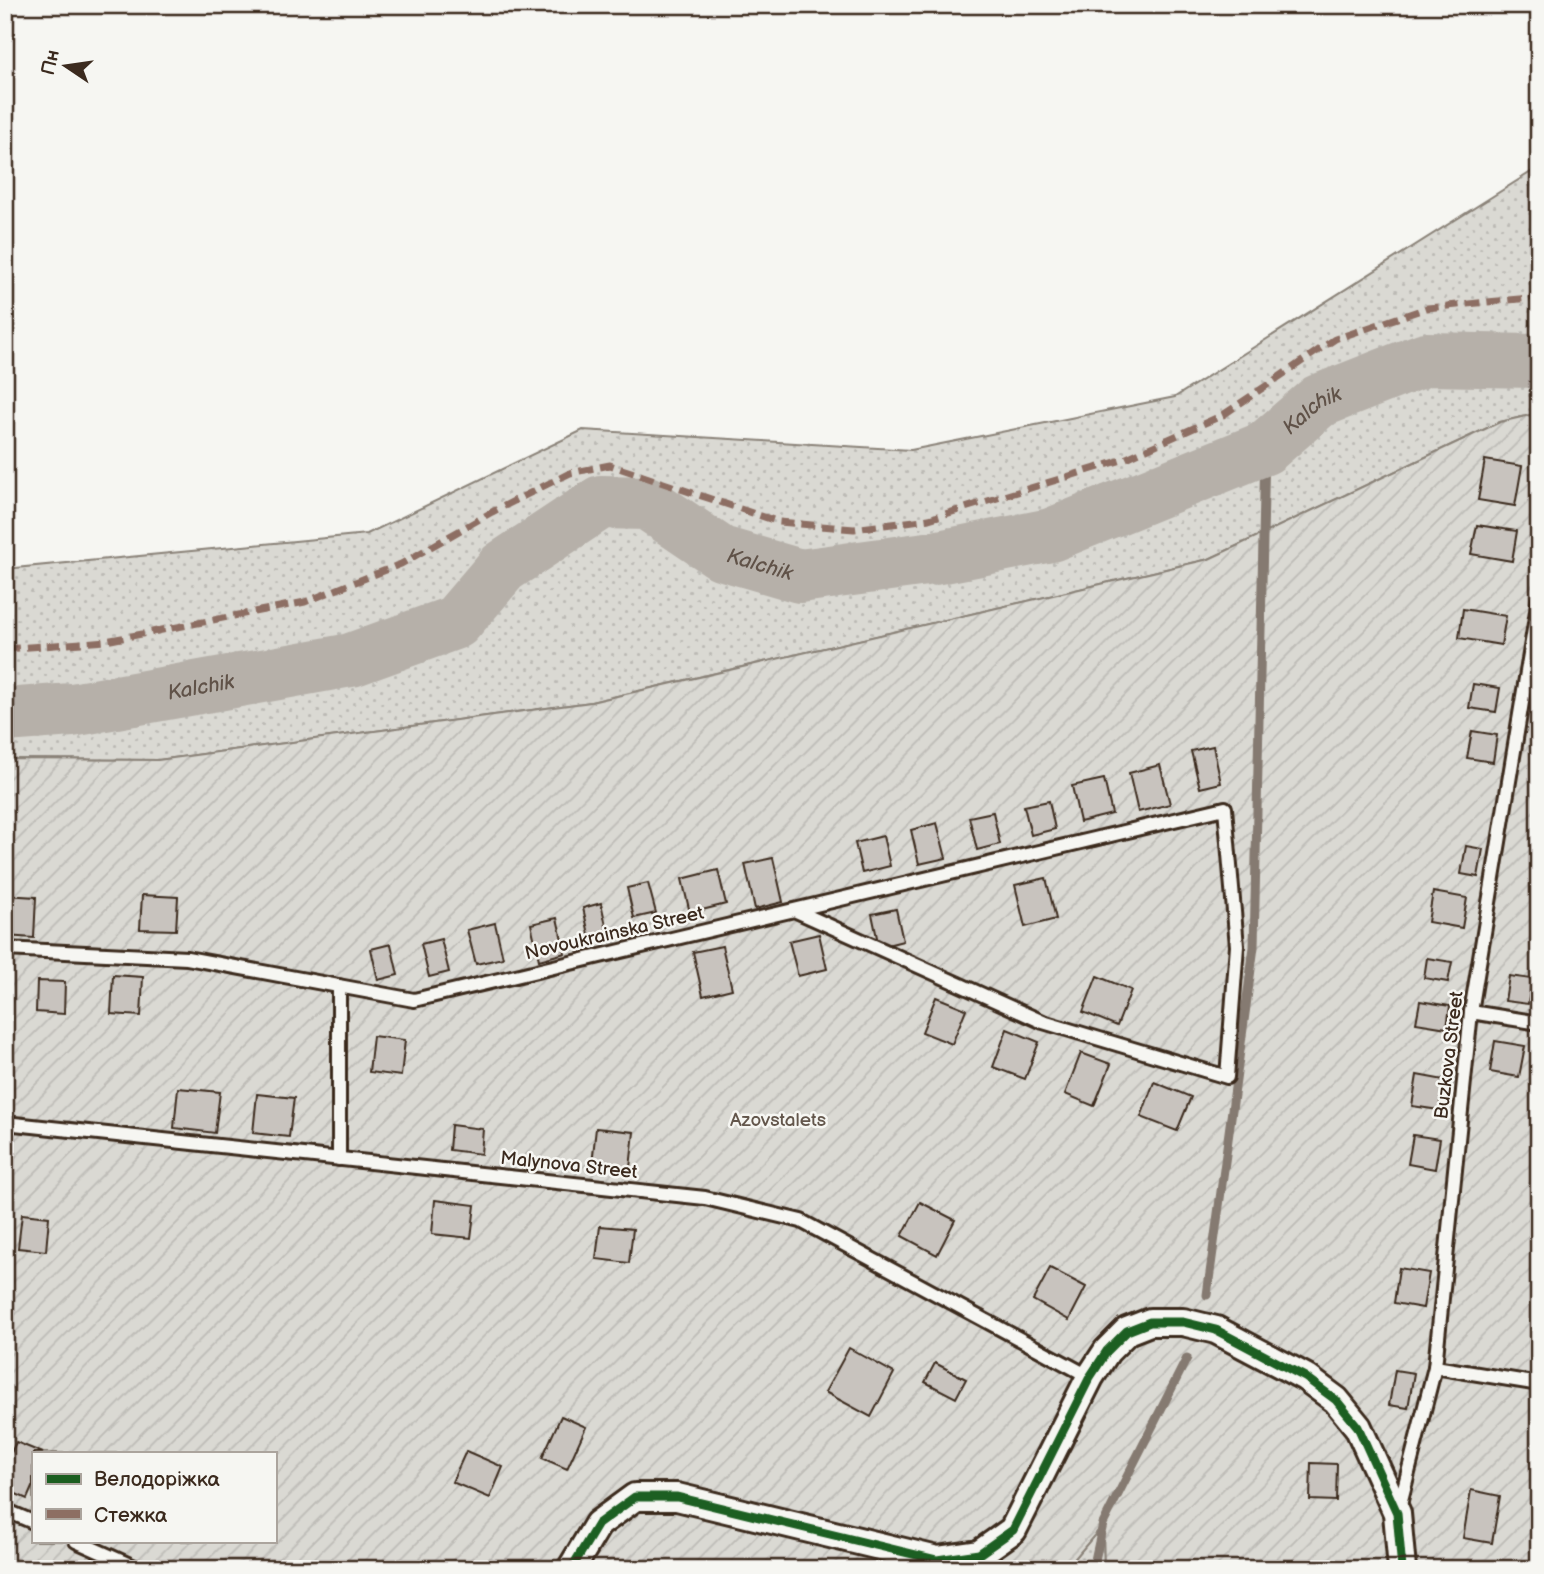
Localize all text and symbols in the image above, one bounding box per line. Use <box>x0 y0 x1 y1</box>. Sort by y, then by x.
north arrow <box>32 32 102 102</box>
text: Пн <box>37 48 65 77</box>
water label: Kalchik <box>1277 381 1346 440</box>
water label: Kalchik <box>724 543 796 586</box>
water label: Kalchik <box>165 669 237 706</box>
street label: Novoukrainska Street <box>523 902 706 965</box>
street label: Buzkova Street <box>1430 990 1469 1121</box>
park label: Azovstalets <box>730 1109 826 1132</box>
street label: Malynova Street <box>499 1147 639 1184</box>
legend <box>32 1452 276 1542</box>
text: Велодоріжка <box>94 1467 221 1492</box>
text: Стежка <box>94 1503 168 1528</box>

